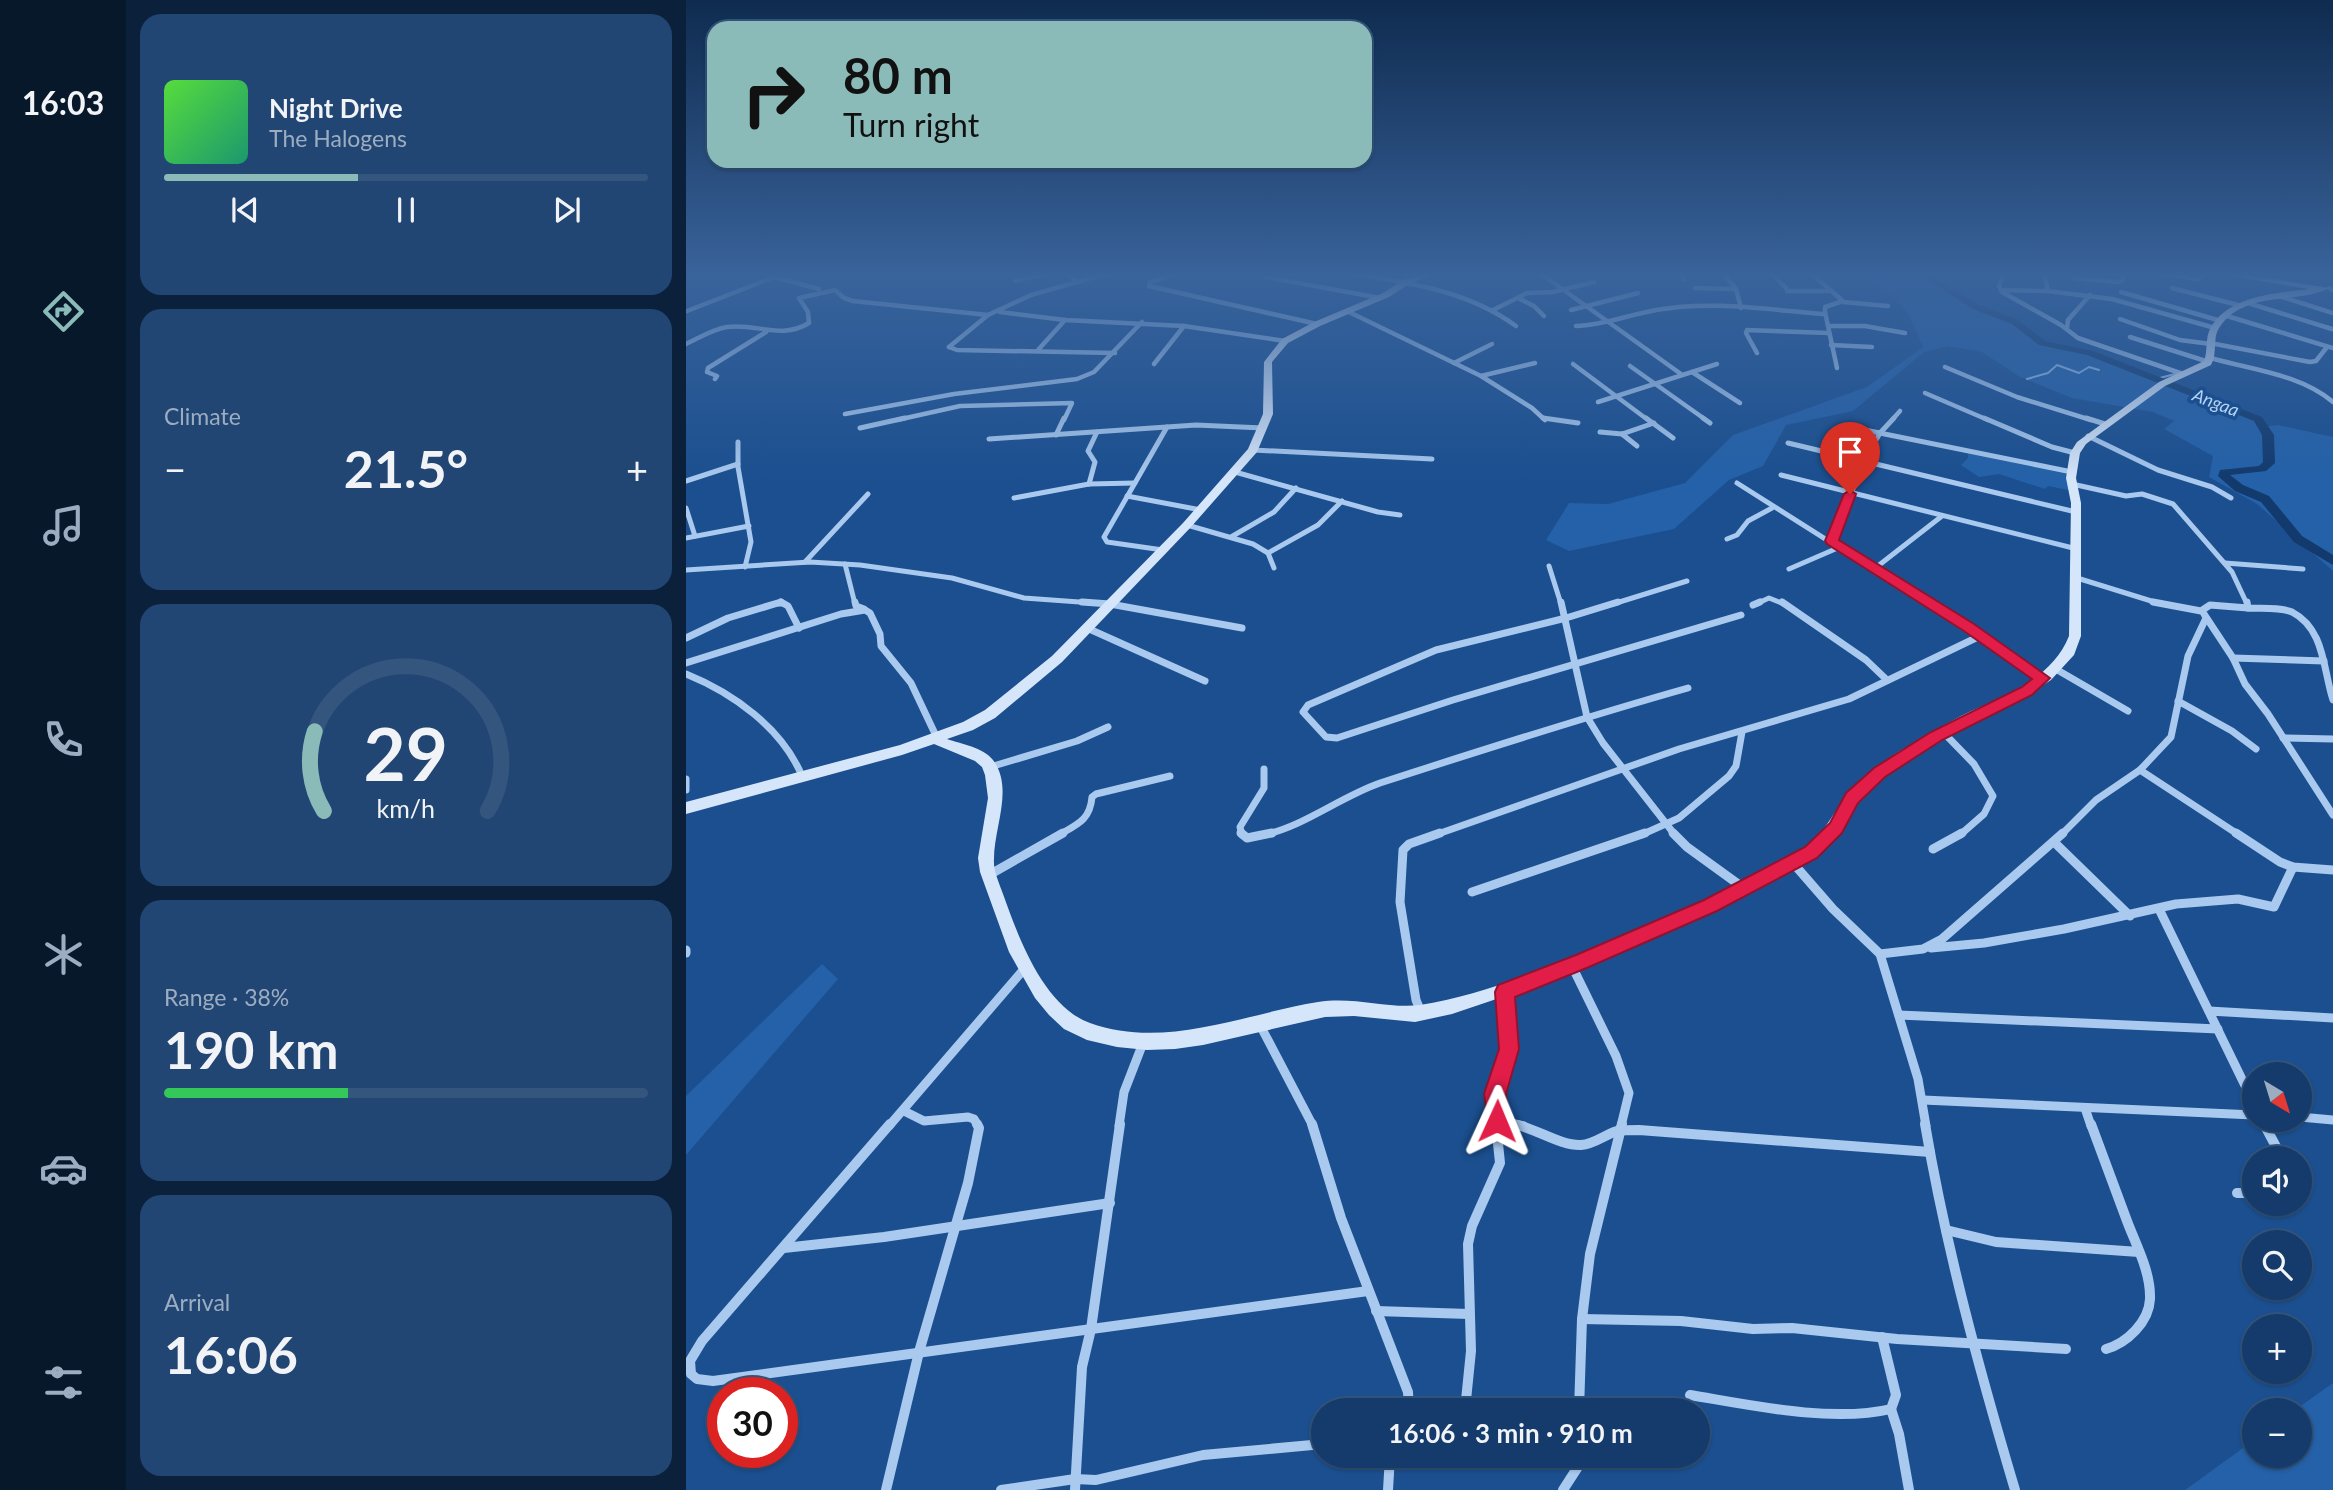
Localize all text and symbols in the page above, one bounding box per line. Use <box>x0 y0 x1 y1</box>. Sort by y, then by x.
text: 80 m <box>843 46 953 104</box>
icon: right <box>728 49 819 140</box>
text: 16:03 <box>22 83 104 122</box>
text: Night Drive <box>269 92 403 124</box>
text: Turn right <box>843 105 979 144</box>
text: The Halogens <box>269 124 407 152</box>
icon: previous <box>226 191 264 229</box>
icon: pause <box>387 191 425 229</box>
icon: next <box>548 191 586 229</box>
icon: directions <box>39 287 88 336</box>
water label: Angaa <box>2189 383 2242 421</box>
text: Climate <box>164 402 241 430</box>
pin <box>1820 422 1880 494</box>
icon: arrive <box>1831 433 1869 471</box>
text: 21.5° <box>344 437 468 499</box>
text: − <box>164 446 186 492</box>
text: + <box>626 446 648 492</box>
icon: music <box>39 501 88 550</box>
text: 29 <box>364 709 448 797</box>
icon: phone <box>39 715 88 764</box>
text: km/h <box>377 793 435 823</box>
icon: climate <box>39 930 88 979</box>
text: Range · 38% <box>164 983 289 1011</box>
text: 190 km <box>164 1018 338 1080</box>
north arrow <box>2242 1062 2312 1132</box>
map controls <box>2242 1062 2312 1468</box>
position arrow <box>1460 1084 1534 1158</box>
icon: car <box>39 1144 88 1193</box>
button: sound <box>2242 1146 2312 1216</box>
button: search <box>2242 1230 2312 1300</box>
text: Arrival <box>164 1288 230 1316</box>
button: + <box>2242 1314 2312 1384</box>
text: 16:06 <box>164 1323 298 1385</box>
icon: filters <box>39 1358 88 1407</box>
speed limit sign: 30 <box>707 1377 798 1468</box>
button: − <box>2242 1398 2312 1468</box>
text: 16:06 · 3 min · 910 m <box>1388 1417 1633 1449</box>

